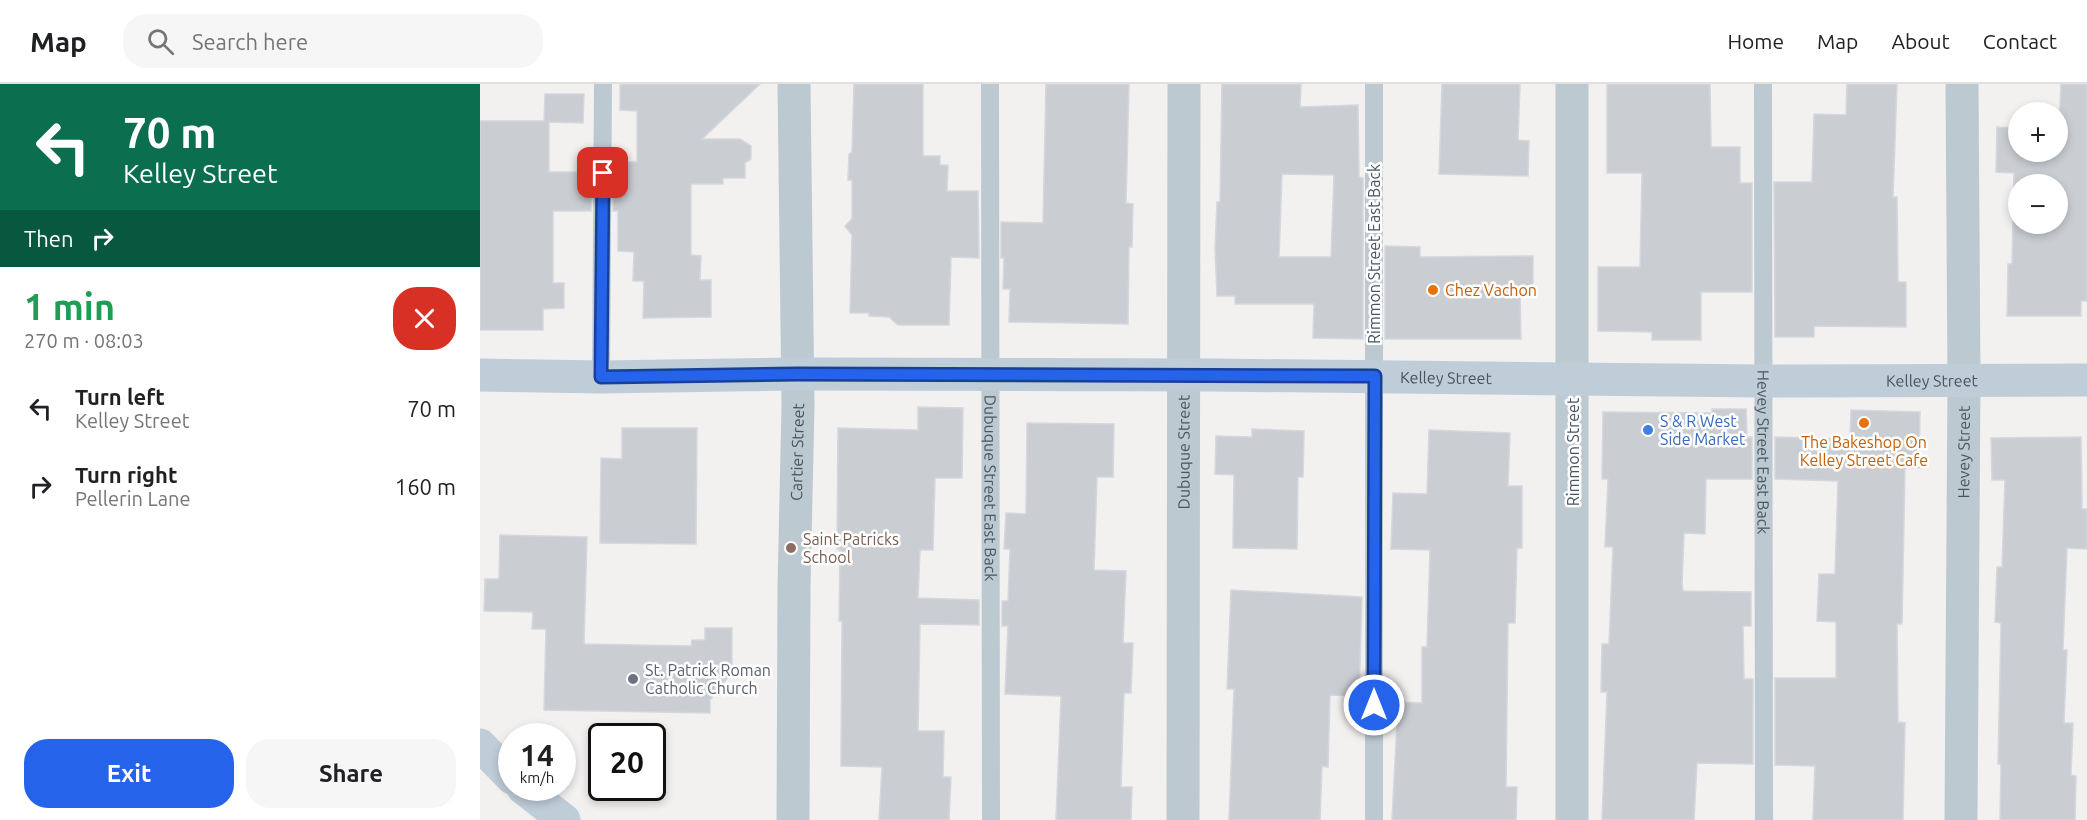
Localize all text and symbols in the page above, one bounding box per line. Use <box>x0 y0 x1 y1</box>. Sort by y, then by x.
search box <box>123 14 543 68</box>
icon: search <box>144 25 177 58</box>
text: Map <box>30 26 87 57</box>
text: Search here <box>192 29 308 54</box>
text: Home <box>1727 29 1784 53</box>
text: Map <box>1817 29 1858 53</box>
text: About <box>1891 29 1950 53</box>
text: Contact <box>1983 29 2057 53</box>
map controls <box>2008 102 2068 234</box>
button: + <box>2008 102 2068 162</box>
icon: left <box>24 108 102 186</box>
text: 70 m <box>123 109 217 156</box>
pin <box>577 147 628 198</box>
icon: arrive <box>586 156 619 189</box>
text: Kelley Street <box>123 158 278 188</box>
street label: Rimmon Street East Back <box>1365 164 1383 344</box>
button: − <box>2008 174 2068 234</box>
icon: right <box>86 222 119 255</box>
text: Then <box>24 226 74 251</box>
place label: Chez Vachon <box>1445 281 1537 299</box>
marker: Chez Vachon <box>1426 283 1440 297</box>
text: 1 min <box>24 286 115 327</box>
button: close <box>393 287 456 350</box>
text: 270 m · 08:03 <box>24 329 144 352</box>
street label: Kelley Street <box>1400 368 1493 387</box>
street label: Hevey Street East Back <box>1754 370 1773 534</box>
street label: Kelley Street <box>1886 371 1979 390</box>
text: Turn left <box>75 384 165 409</box>
icon: left <box>24 392 57 425</box>
street label: Dubuque Street <box>1174 394 1193 509</box>
street label: Dubuque Street East Back <box>981 395 1000 581</box>
text: 70 m <box>407 396 456 421</box>
street label: Rimmon Street <box>1564 397 1582 506</box>
street label: Cartier Street <box>787 402 807 501</box>
street label: Hevey Street <box>1954 405 1973 498</box>
text: Kelley Street <box>75 409 190 432</box>
place label: S & R West Side Market <box>1660 412 1746 448</box>
marker: The Bakeshop On Kelley Street Cafe <box>1857 416 1871 430</box>
marker: S & R West Side Market <box>1641 423 1655 437</box>
place label: The Bakeshop On Kelley Street Cafe <box>1800 433 1928 469</box>
text: Turn right <box>75 462 177 487</box>
icon: right <box>24 470 57 503</box>
text: 160 m <box>395 474 456 499</box>
text: Pellerin Lane <box>75 487 191 510</box>
place label: Saint Patricks School <box>803 530 899 566</box>
marker: Saint Patricks School <box>784 541 798 555</box>
place label: St. Patrick Roman Catholic Church <box>645 661 771 697</box>
marker: St. Patrick Roman Catholic Church <box>626 672 640 686</box>
position arrow <box>1342 673 1406 737</box>
speed limit sign: 20 <box>588 723 666 801</box>
text: 14 <box>520 738 554 772</box>
button: Exit <box>24 739 234 808</box>
button: Share <box>246 739 456 808</box>
text: km/h <box>520 769 554 786</box>

